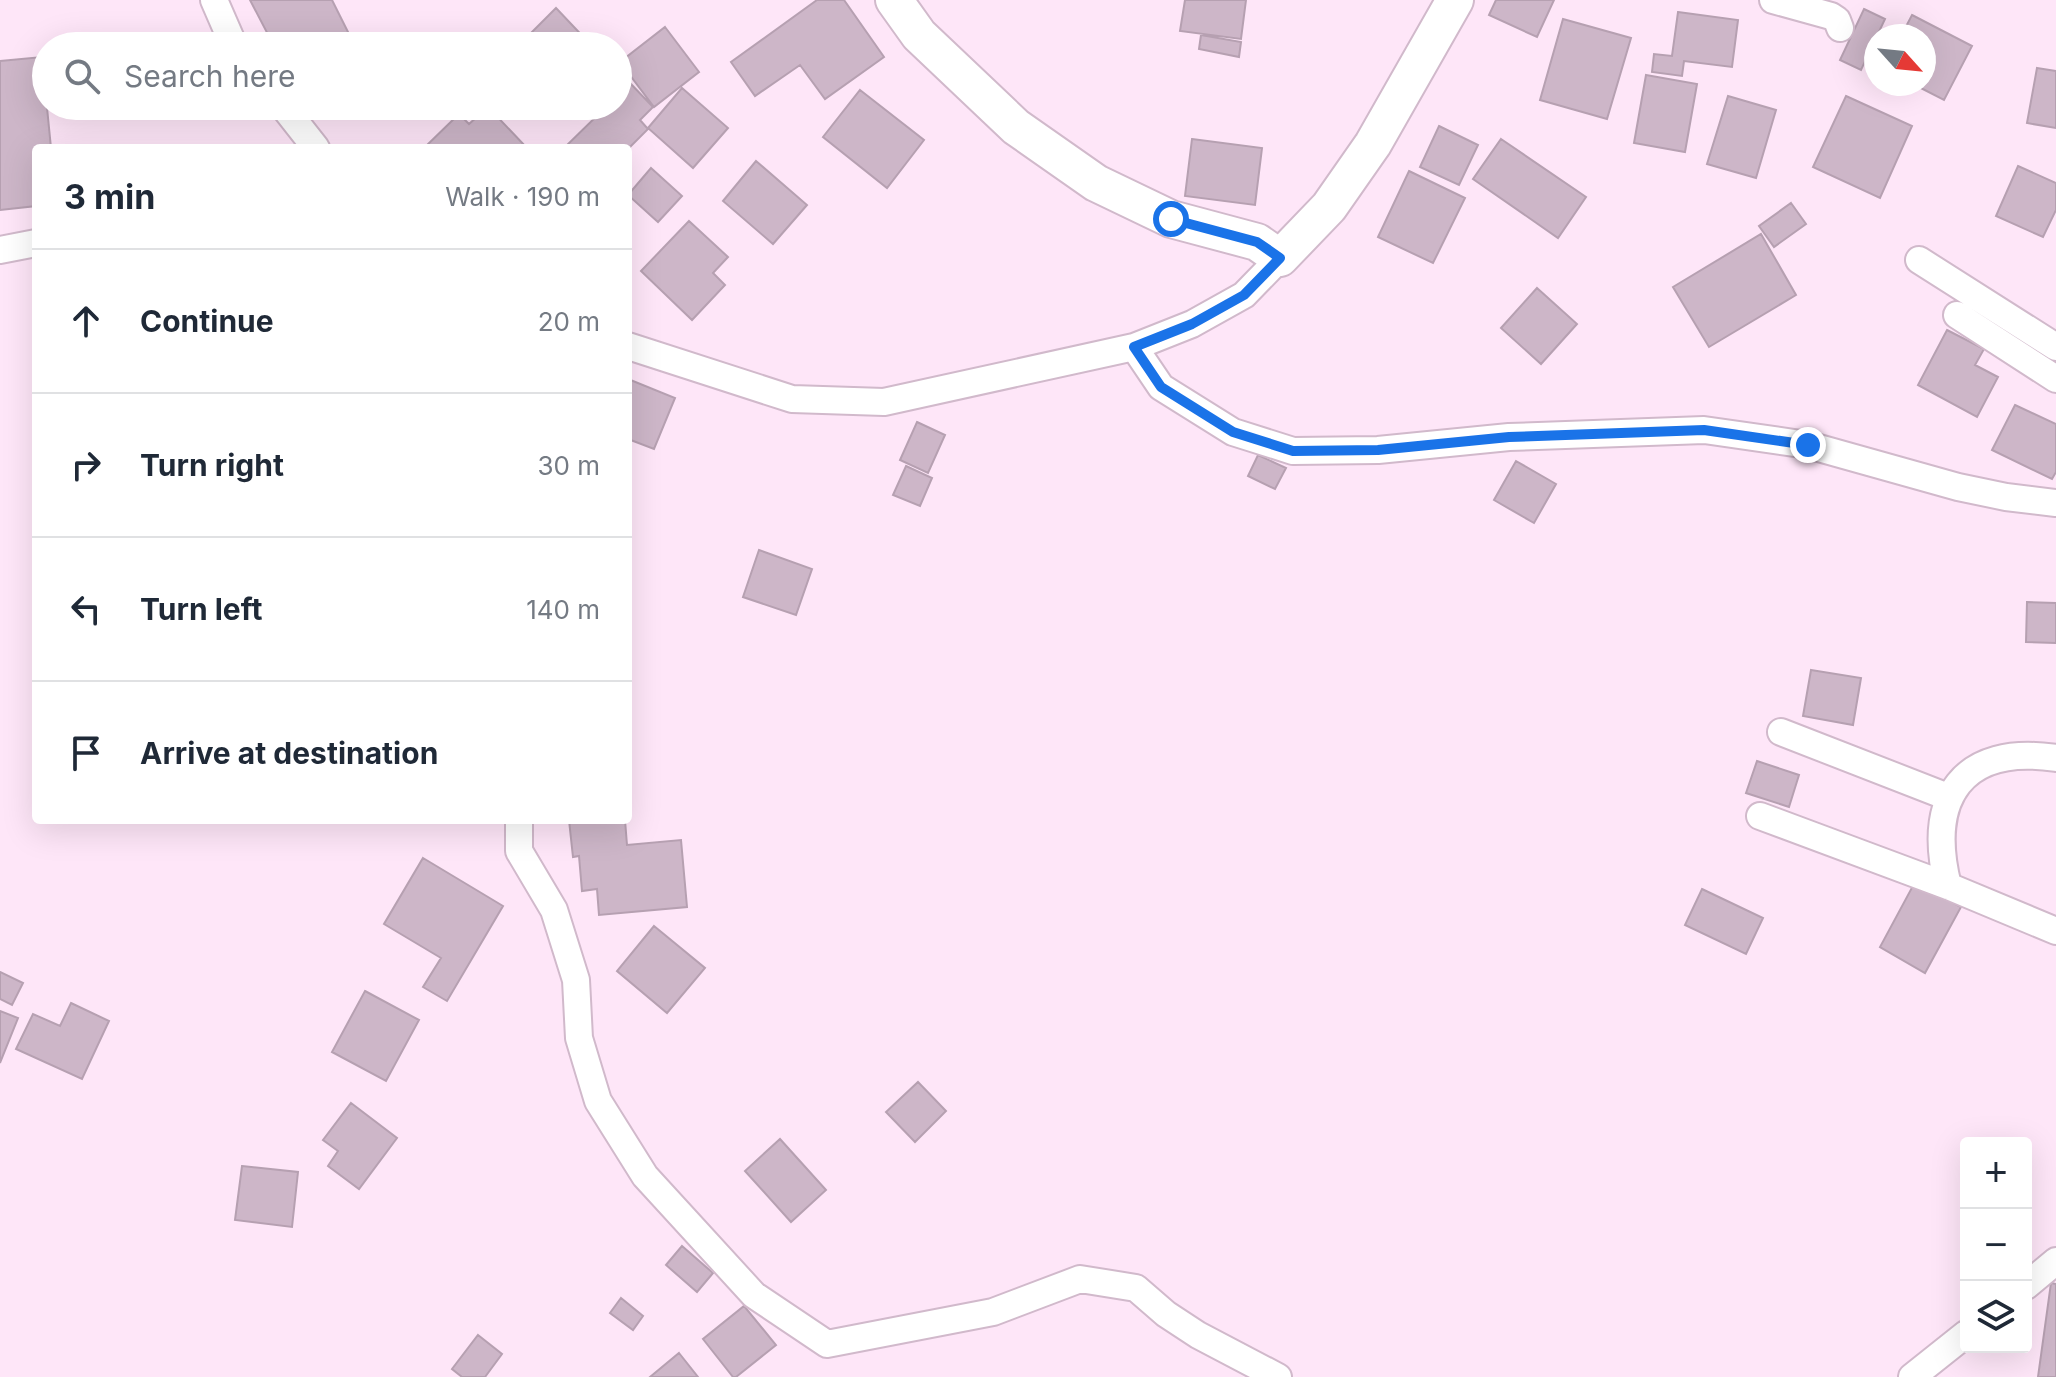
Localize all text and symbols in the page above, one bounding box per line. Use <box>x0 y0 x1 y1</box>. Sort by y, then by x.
north arrow <box>1864 24 1936 96</box>
search box <box>32 32 632 120</box>
icon: search <box>60 54 104 98</box>
text: Search here <box>124 58 296 94</box>
text: 3 min <box>64 176 155 217</box>
text: Walk · 190 m <box>445 181 600 212</box>
route start <box>1153 201 1189 237</box>
icon: ahead <box>64 299 108 343</box>
text: Continue <box>140 303 274 339</box>
text: 20 m <box>538 306 600 337</box>
route end <box>1790 427 1826 463</box>
icon: right <box>64 443 108 487</box>
text: Turn right <box>140 447 284 483</box>
text: 30 m <box>537 450 600 481</box>
icon: left <box>64 587 108 631</box>
text: Turn left <box>140 591 262 627</box>
text: 140 m <box>526 594 600 625</box>
icon: arrive <box>64 731 108 775</box>
text: Arrive at destination <box>140 735 438 771</box>
map controls <box>1960 1137 2032 1353</box>
button: + <box>1960 1137 2032 1209</box>
button: − <box>1960 1209 2032 1281</box>
button: layers <box>1960 1281 2032 1353</box>

